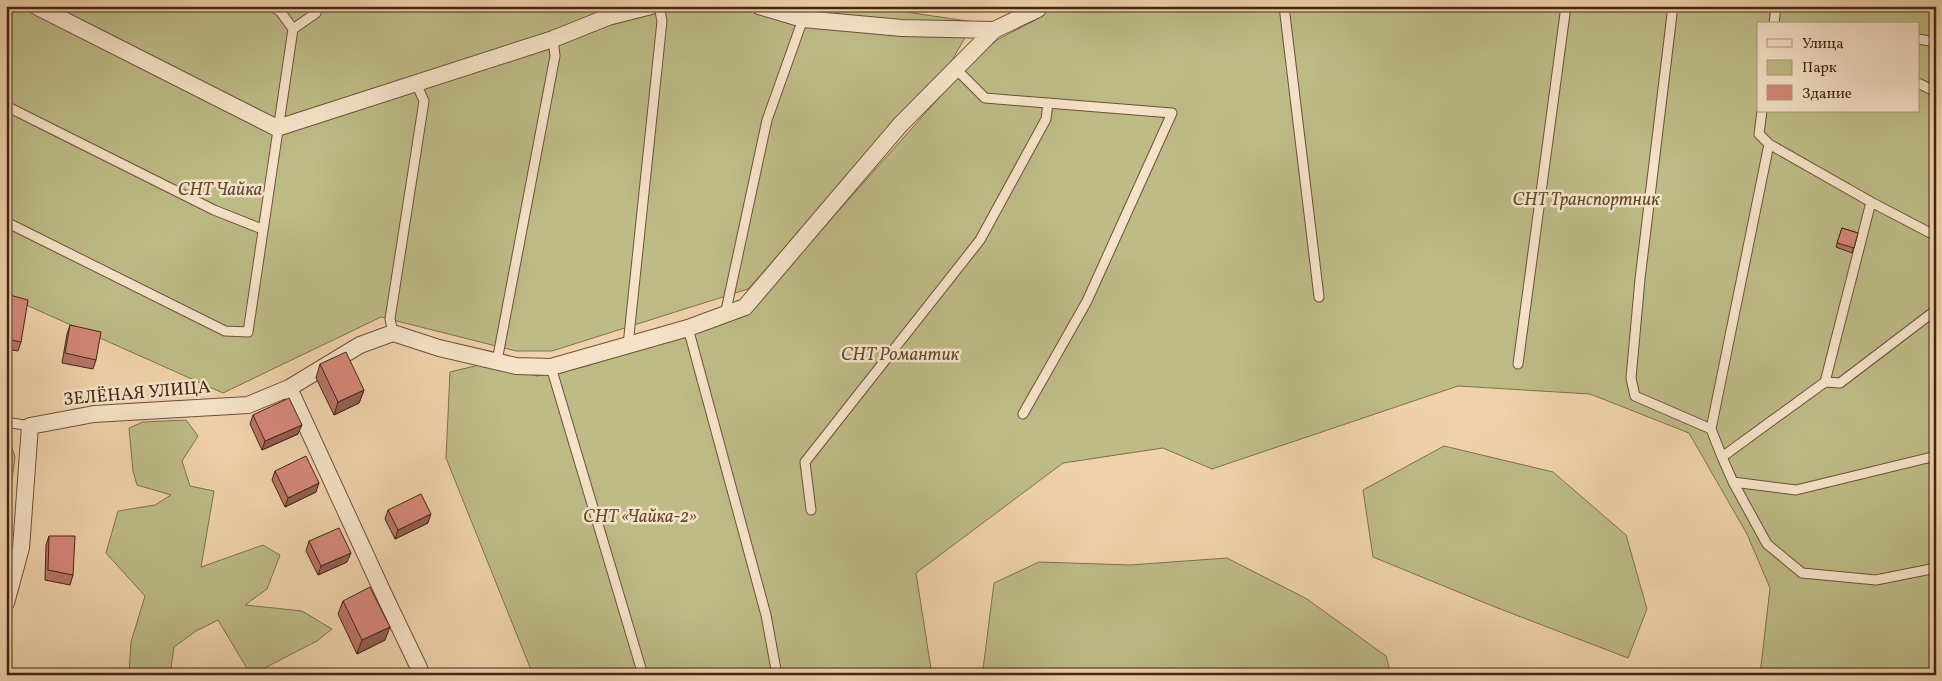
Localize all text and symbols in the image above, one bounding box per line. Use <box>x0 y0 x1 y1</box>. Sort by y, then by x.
legend <box>1757 22 1920 112</box>
text: Улица <box>1802 34 1844 55</box>
text: Парк <box>1802 58 1837 79</box>
text: Здание <box>1802 84 1852 105</box>
park label: СНТ Чайка <box>178 178 262 203</box>
park label: СНТ Транспортник <box>1512 188 1660 213</box>
park label: СНТ Романтик <box>841 343 960 368</box>
street label: ЗЕЛЁНАЯ УЛИЦА <box>62 375 212 413</box>
park label: СНТ «Чайка-2» <box>583 505 697 530</box>

